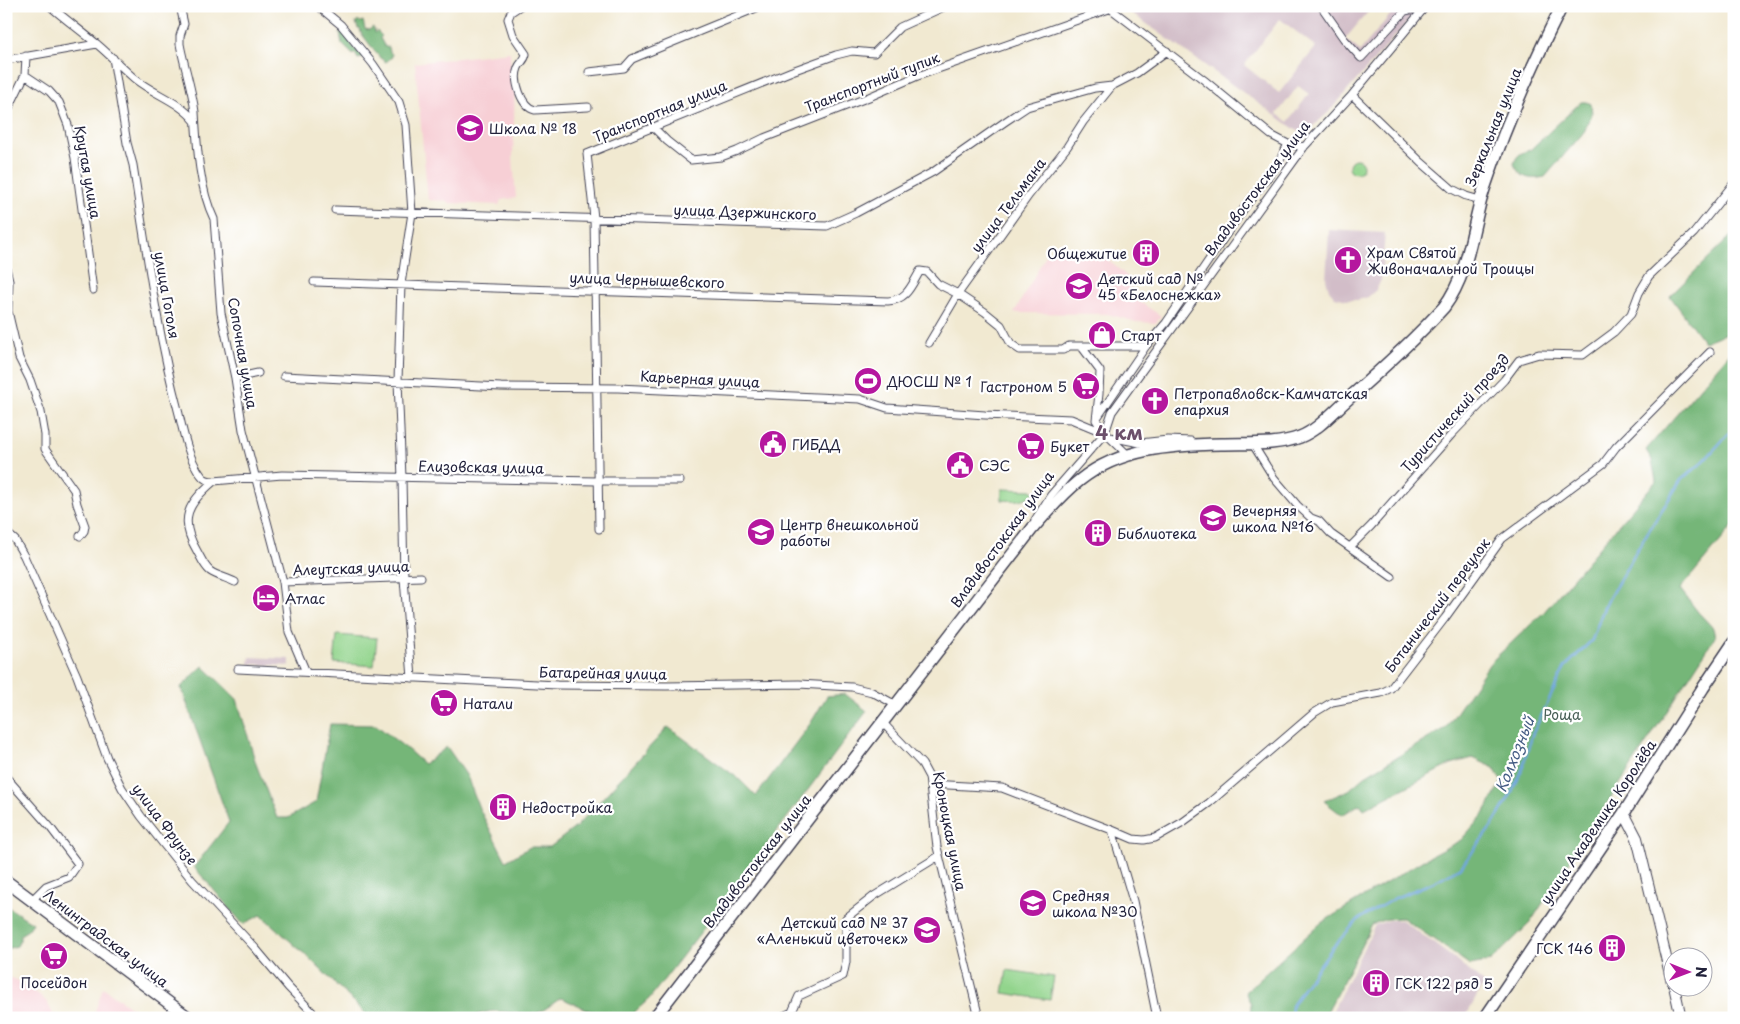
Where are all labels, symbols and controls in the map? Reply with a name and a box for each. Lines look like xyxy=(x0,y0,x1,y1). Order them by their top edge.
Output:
street label: Транспортный тупик xyxy=(801,46,943,117)
street label: Зеркальная улица xyxy=(1460,64,1526,189)
street label: Транспортная улица xyxy=(590,75,730,147)
school or university icon: Школа № 18 xyxy=(455,113,485,143)
street label: Владивостокская улица xyxy=(1199,116,1315,260)
place label: Школа № 18 xyxy=(489,118,577,139)
street label: Крутая улица xyxy=(69,124,107,221)
street label: улица Тельмана xyxy=(965,153,1051,257)
street label: улица Дзержинского xyxy=(673,199,817,225)
building icon: Общежитие xyxy=(1131,238,1161,268)
place label: Храм Святой Живоначальной Троицы xyxy=(1367,242,1534,279)
place label: Общежитие xyxy=(1047,243,1127,264)
church icon: Храм Святой Живоначальной Троицы xyxy=(1333,245,1363,275)
street label: улица Гоголя xyxy=(149,250,185,340)
street label: улица Чернышевского xyxy=(569,267,725,293)
place label: Детский сад № 45 «Белоснежка» xyxy=(1097,268,1221,305)
school or university icon: Детский сад № 45 «Белоснежка» xyxy=(1064,271,1094,301)
street label: Сопочная улица xyxy=(223,296,263,411)
shop icon: Старт xyxy=(1087,320,1117,350)
place label: Старт xyxy=(1121,325,1162,346)
street label: Туристический проезд xyxy=(1396,349,1514,477)
street label: Карьерная улица xyxy=(640,365,761,393)
sports icon: ДЮСШ № 1 xyxy=(853,366,883,396)
place label: ДЮСШ № 1 xyxy=(886,371,972,392)
supermarket icon: Гастроном 5 xyxy=(1071,371,1101,401)
place label: Гастроном 5 xyxy=(980,376,1067,397)
place label: Петропавловск-Камчатская епархия xyxy=(1174,383,1368,420)
church icon: Петропавловск-Камчатская епархия xyxy=(1140,386,1170,416)
district label: 4 км xyxy=(1095,418,1143,446)
public building icon: ГИБДД xyxy=(758,429,788,459)
supermarket icon: Букет xyxy=(1016,431,1046,461)
place label: ГИБДД xyxy=(792,434,841,455)
place label: Букет xyxy=(1050,436,1090,457)
public building icon: СЭС xyxy=(945,450,975,480)
street label: Елизовская улица xyxy=(418,455,544,479)
place label: СЭС xyxy=(979,455,1010,476)
street label: Владивостокская улица xyxy=(945,466,1059,612)
place label: Вечерняя школа №16 xyxy=(1232,500,1314,537)
school or university icon: Вечерняя школа №16 xyxy=(1198,503,1228,533)
place label: Центр внешкольной работы xyxy=(780,514,919,551)
school or university icon: Центр внешкольной работы xyxy=(746,517,776,547)
building icon: Библиотека xyxy=(1083,518,1113,548)
place label: Библиотека xyxy=(1117,523,1197,544)
street label: Ботанический переулок xyxy=(1379,533,1495,677)
street label: Алеутская улица xyxy=(292,555,410,581)
hotel icon: Атлас xyxy=(251,583,281,613)
place label: Атлас xyxy=(285,588,325,609)
street label: Батарейная улица xyxy=(539,661,667,685)
supermarket icon: Натали xyxy=(429,688,459,718)
place label: Натали xyxy=(463,693,513,714)
park label: Роща xyxy=(1543,704,1581,725)
water label: Колхозный xyxy=(1488,711,1540,795)
street label: улица Академика Королёва xyxy=(1535,735,1661,909)
street label: Кроноцкая улица xyxy=(928,770,972,893)
street label: улица Фрунзе xyxy=(127,779,203,869)
street label: Владивостокская улица xyxy=(698,790,816,932)
building icon: Недостройка xyxy=(488,792,518,822)
place label: Недостройка xyxy=(522,797,613,818)
street label: Ленинградская улица xyxy=(39,884,173,992)
place label: Средняя школа №30 xyxy=(1052,885,1138,922)
school or university icon: Средняя школа №30 xyxy=(1018,888,1048,918)
place label: Детский сад № 37 «Аленький цветочек» xyxy=(757,912,909,949)
school or university icon: Детский сад № 37 «Аленький цветочек» xyxy=(912,915,942,945)
building icon: ГСК 146 xyxy=(1597,933,1627,963)
place label: ГСК 146 xyxy=(1536,938,1593,959)
supermarket icon: Посейдон xyxy=(39,941,69,971)
north arrow xyxy=(1662,946,1712,996)
text: N xyxy=(1691,967,1712,978)
building icon: ГСК 122 ряд 5 xyxy=(1361,968,1391,998)
place label: Посейдон xyxy=(21,972,87,993)
place label: ГСК 122 ряд 5 xyxy=(1395,973,1493,994)

